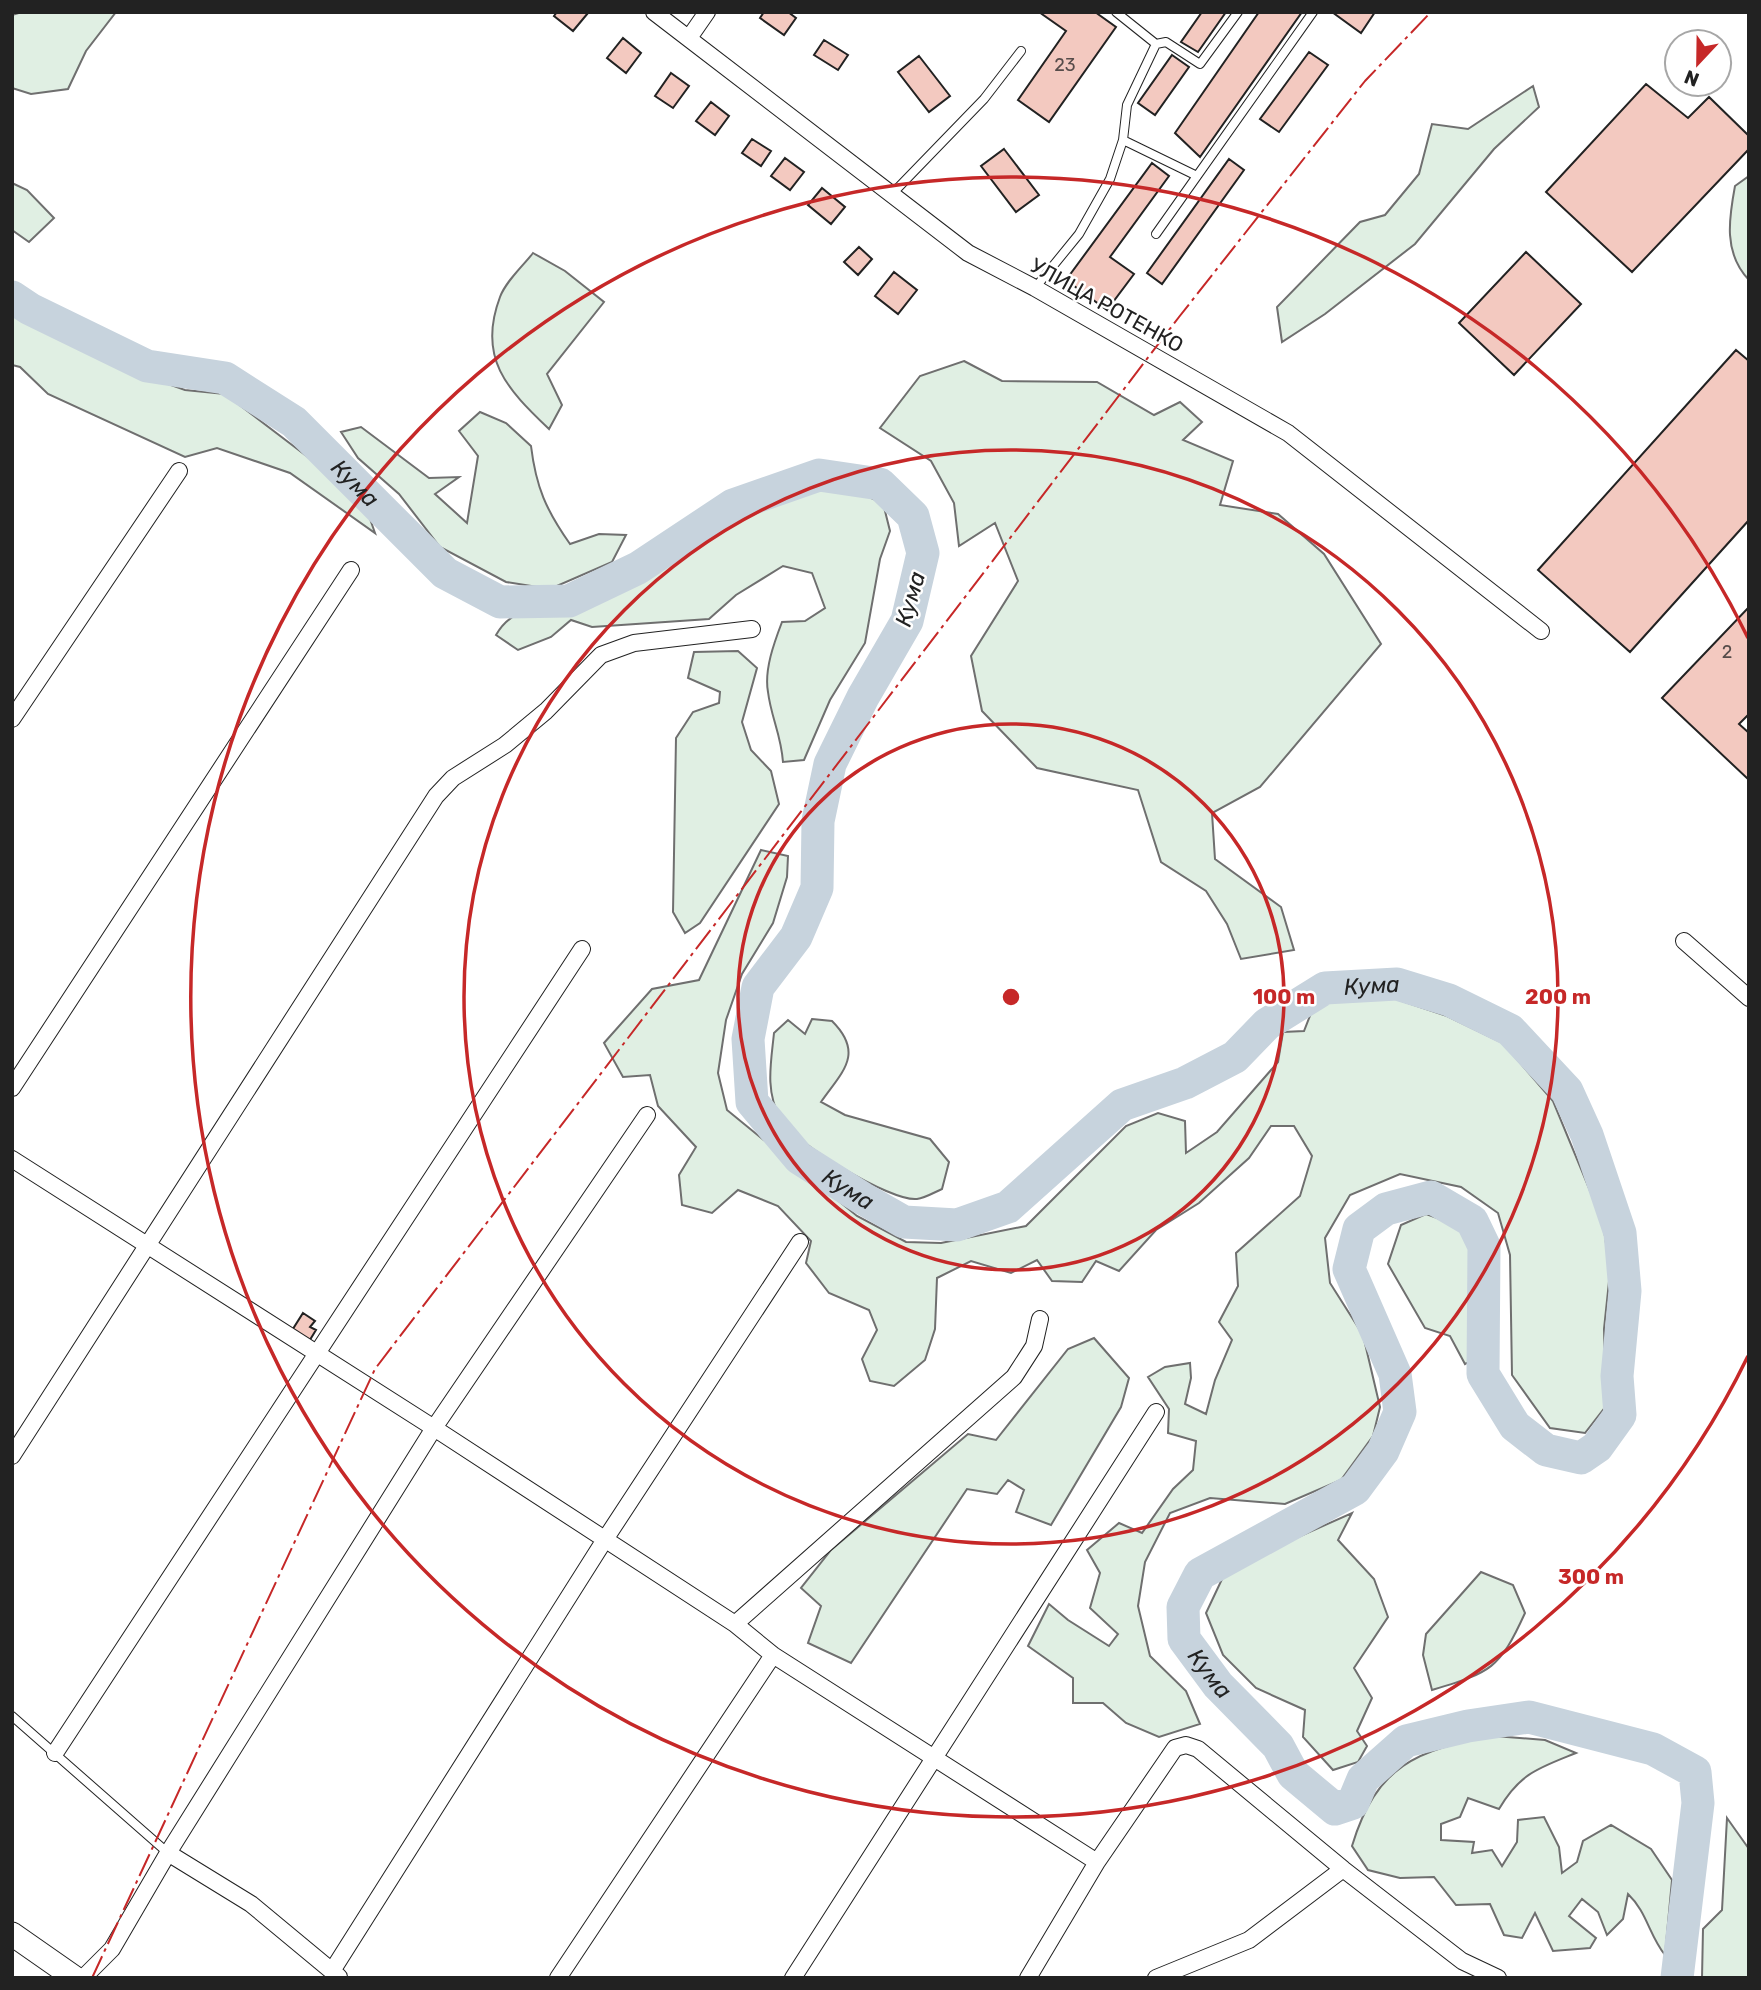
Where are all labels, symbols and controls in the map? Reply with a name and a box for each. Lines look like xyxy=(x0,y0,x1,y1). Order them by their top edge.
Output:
north arrow xyxy=(1663,28,1733,98)
house number: 23 xyxy=(1054,54,1076,76)
text: N xyxy=(1681,65,1702,92)
street label: УЛИЦА РОТЕНКО xyxy=(1026,253,1188,357)
water label: Кума xyxy=(326,454,385,513)
water label: Кума xyxy=(889,568,931,630)
house number: 2 xyxy=(1722,641,1732,663)
water label: Кума xyxy=(1343,970,1400,1001)
text: 100 m xyxy=(1253,984,1315,1009)
text: 200 m xyxy=(1525,984,1591,1009)
centre of rings xyxy=(999,985,1023,1009)
water label: Кума xyxy=(817,1162,879,1216)
text: 300 m xyxy=(1558,1564,1624,1589)
water label: Кума xyxy=(1182,1643,1238,1705)

